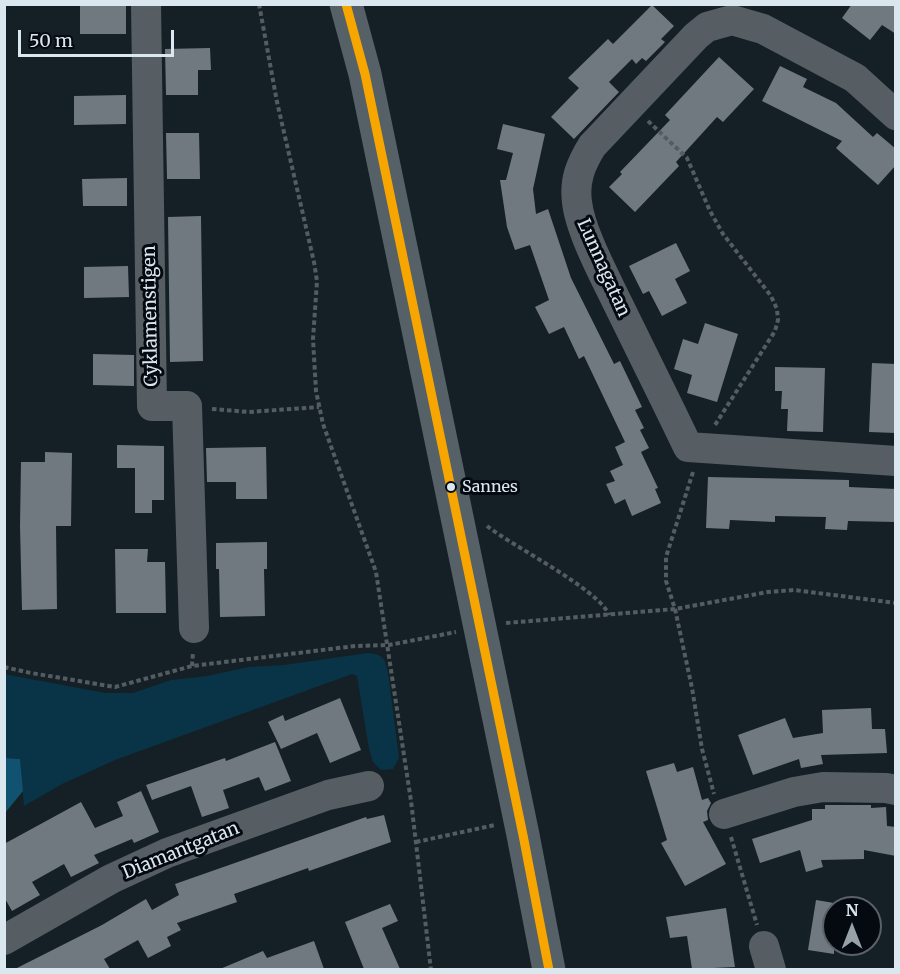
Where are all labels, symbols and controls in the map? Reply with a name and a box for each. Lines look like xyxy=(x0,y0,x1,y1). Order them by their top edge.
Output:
scale bar xyxy=(21,18,177,56)
text: 50 m xyxy=(29,29,73,52)
street label: Lunnagatan xyxy=(572,216,634,320)
street label: Cyklamenstigen xyxy=(139,245,163,387)
place label: Sannes xyxy=(462,477,518,497)
marker: Sannes xyxy=(445,481,457,493)
street label: Diamantgatan xyxy=(120,818,242,884)
north arrow xyxy=(822,896,882,956)
text: N xyxy=(846,900,858,920)

